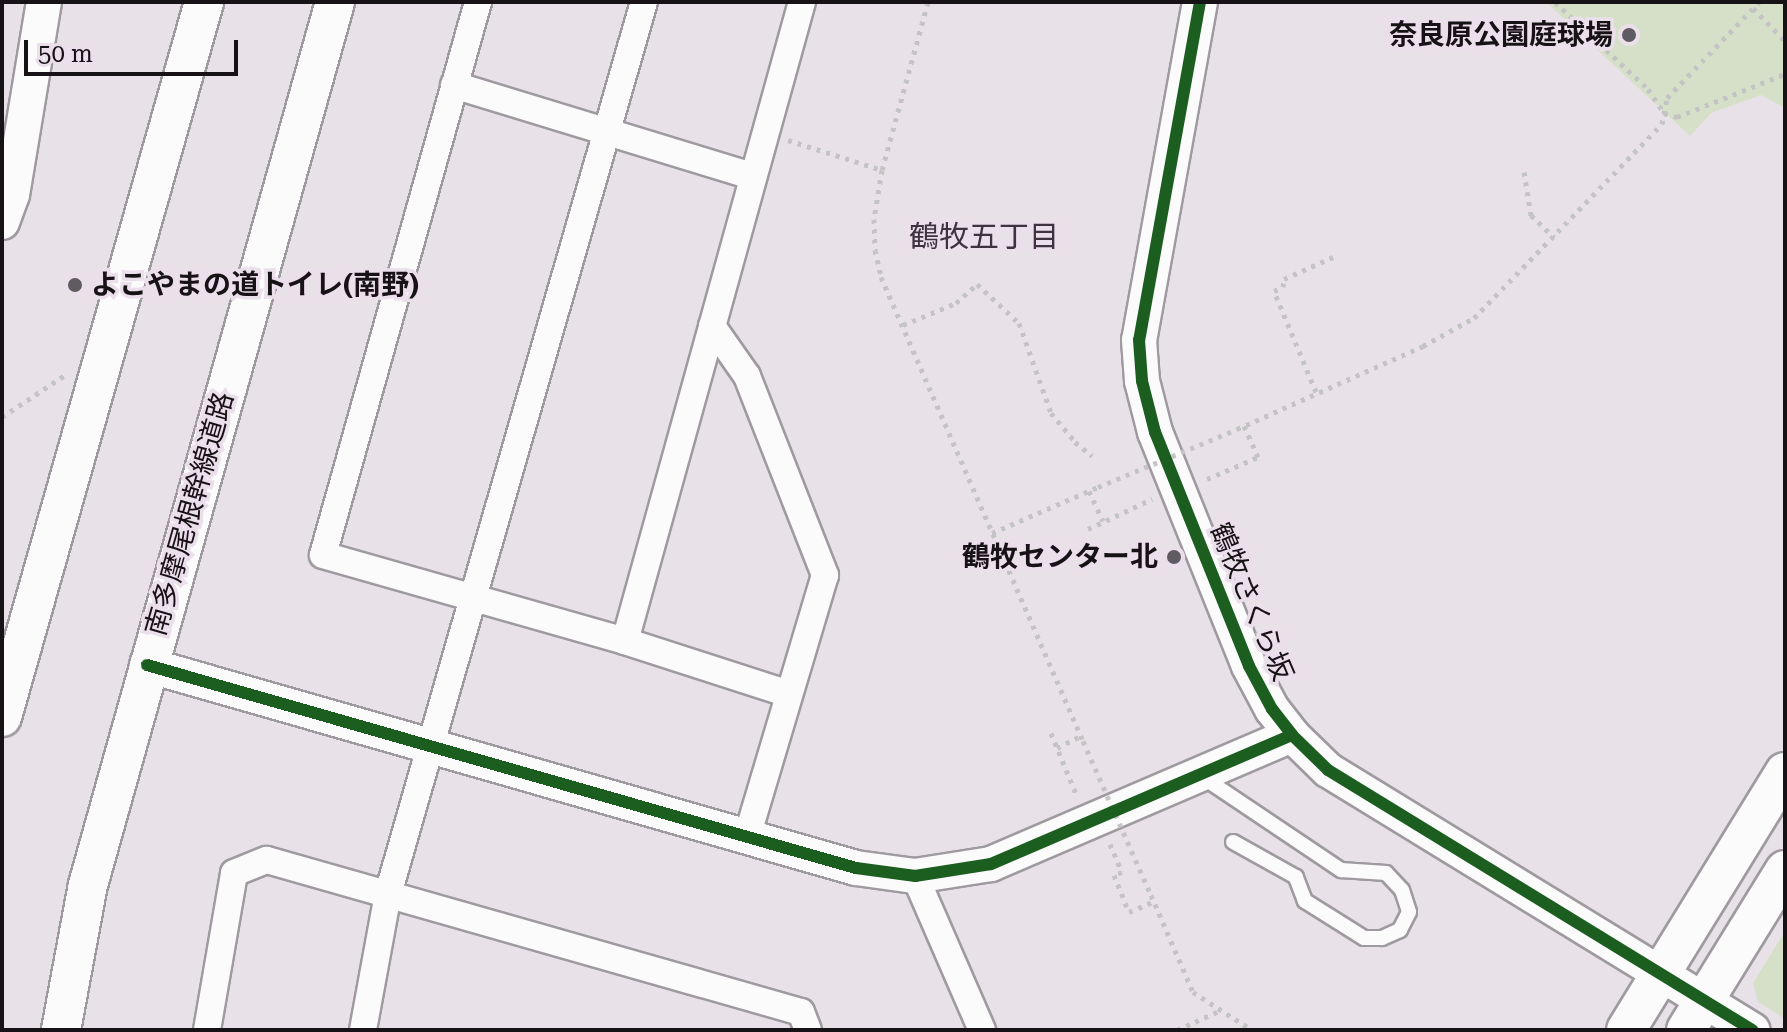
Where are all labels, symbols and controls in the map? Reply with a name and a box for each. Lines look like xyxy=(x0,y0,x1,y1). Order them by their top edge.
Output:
place label: 奈良原公園庭球場 xyxy=(1389,18,1613,52)
scale bar xyxy=(28,24,242,74)
marker: 奈良原公園庭球場 xyxy=(1620,26,1638,44)
text: 50 m xyxy=(38,40,93,68)
district label: 鶴牧五丁目 xyxy=(909,219,1059,255)
place label: よこやまの道トイレ(南野) xyxy=(91,268,419,302)
marker: よこやまの道トイレ(南野) xyxy=(66,276,84,294)
street label: 南多摩尾根幹線道路 xyxy=(139,388,241,640)
street label: 鶴牧さくら坂 xyxy=(1203,518,1299,686)
place label: 鶴牧センター北 xyxy=(962,540,1158,574)
marker: 鶴牧センター北 xyxy=(1165,548,1183,566)

